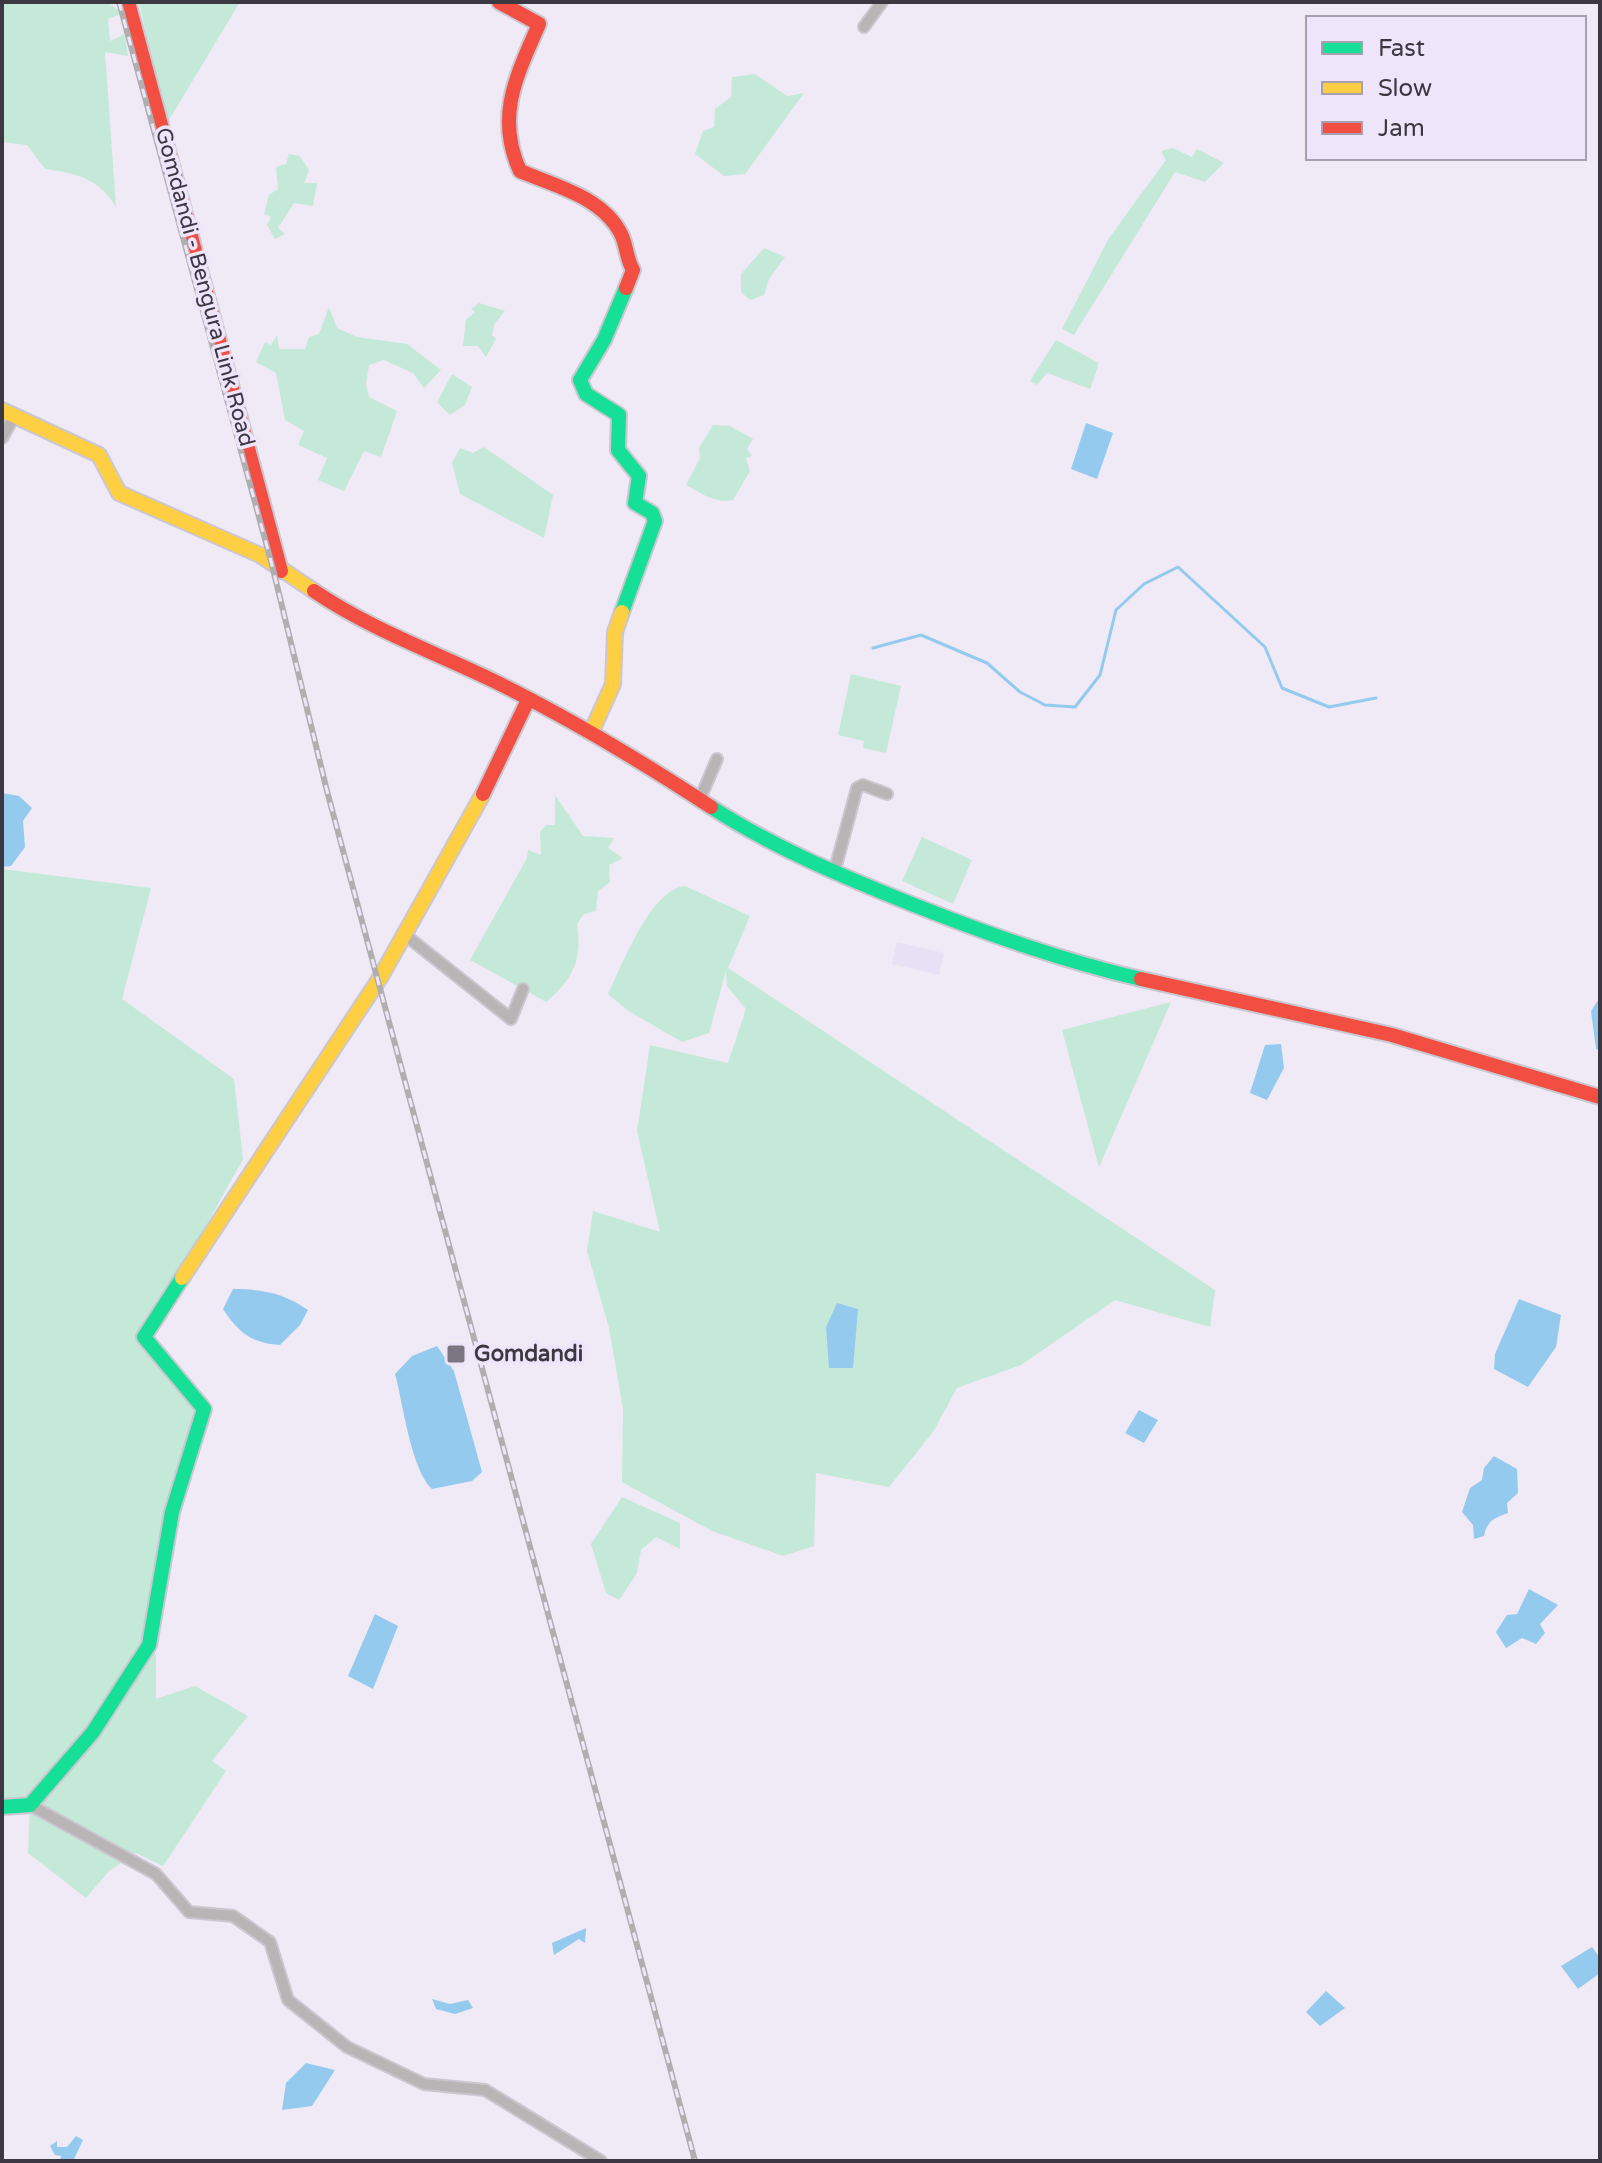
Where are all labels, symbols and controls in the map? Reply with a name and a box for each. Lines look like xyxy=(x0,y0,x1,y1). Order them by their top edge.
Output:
legend xyxy=(1306,16,1586,160)
text: Fast xyxy=(1378,34,1425,63)
text: Slow xyxy=(1378,74,1432,103)
text: Jam xyxy=(1378,114,1425,143)
street label: Gomdandi - Bengura Link Road xyxy=(150,125,260,449)
place label: Gomdandi xyxy=(474,1341,583,1367)
marker: Gomdandi xyxy=(445,1343,467,1365)

